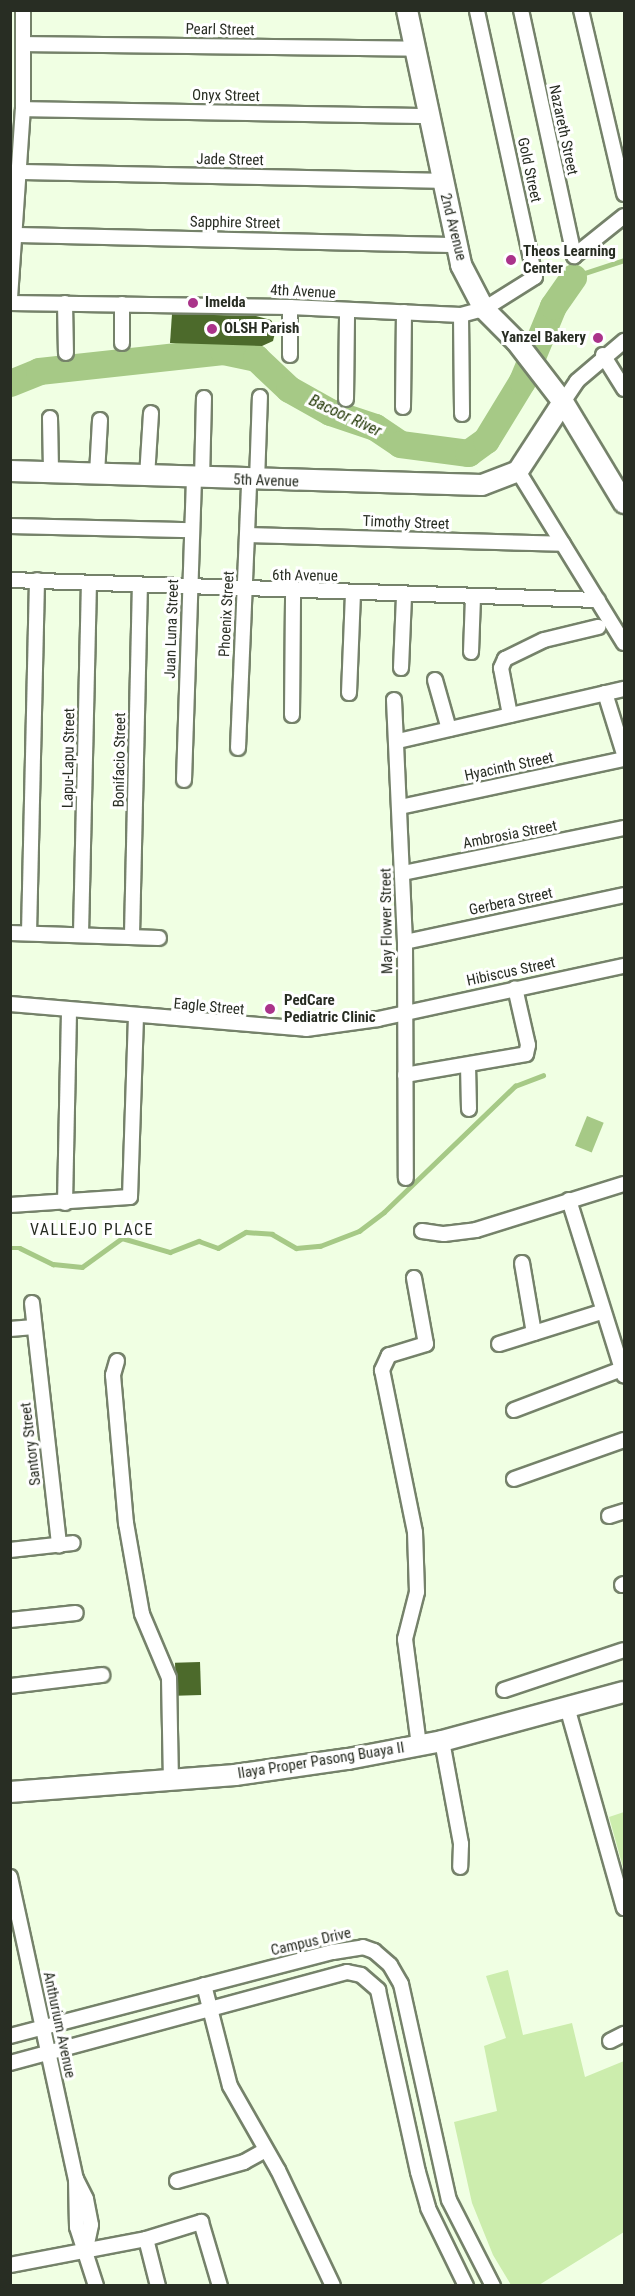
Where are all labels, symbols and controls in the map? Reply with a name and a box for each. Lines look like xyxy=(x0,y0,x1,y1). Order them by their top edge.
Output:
street label: Pearl Street xyxy=(185,20,255,40)
street label: Nazareth Street xyxy=(545,83,581,177)
street label: Onyx Street xyxy=(192,86,260,106)
street label: Gold Street xyxy=(513,136,545,204)
street label: Jade Street xyxy=(196,150,264,170)
street label: 2nd Avenue xyxy=(436,191,470,263)
street label: Sapphire Street xyxy=(190,213,280,233)
place label: Theos Learning Center xyxy=(523,242,616,277)
marker: Theos Learning Center xyxy=(504,253,518,267)
street label: 4th Avenue xyxy=(270,281,336,303)
place label: Imelda xyxy=(205,294,246,312)
marker: Imelda xyxy=(186,296,200,310)
place label: OLSH Parish xyxy=(224,320,299,338)
marker: OLSH Parish xyxy=(205,322,219,336)
place label: Yanzel Bakery xyxy=(501,329,586,347)
marker: Yanzel Bakery xyxy=(591,331,605,345)
water label: Bacoor River xyxy=(306,391,384,441)
street label: 5th Avenue xyxy=(233,471,299,491)
street label: Timothy Street xyxy=(362,512,450,534)
street label: 6th Avenue xyxy=(272,566,338,586)
street label: Phoenix Street xyxy=(216,571,238,657)
street label: Juan Luna Street xyxy=(161,579,183,679)
street label: Lapu-Lapu Street xyxy=(59,708,79,808)
street label: Bonifacio Street xyxy=(110,712,130,808)
street label: Hyacinth Street xyxy=(463,749,555,785)
street label: Ambrosia Street xyxy=(461,817,559,853)
street label: May Flower Street xyxy=(377,868,397,974)
street label: Gerbera Street xyxy=(468,884,554,920)
street label: Hibiscus Street xyxy=(465,954,557,990)
place label: PedCare Pediatric Clinic xyxy=(284,991,376,1026)
street label: Eagle Street xyxy=(173,995,245,1019)
marker: PedCare Pediatric Clinic xyxy=(261,1000,279,1018)
district label: VALLEJO PLACE xyxy=(30,1220,154,1240)
street label: Santory Street xyxy=(17,1401,45,1487)
street label: Ilaya Proper Pasong Buaya II xyxy=(236,1739,406,1783)
street label: Campus Drive xyxy=(269,1924,353,1960)
street label: Anthurium Avenue xyxy=(39,1970,79,2080)

